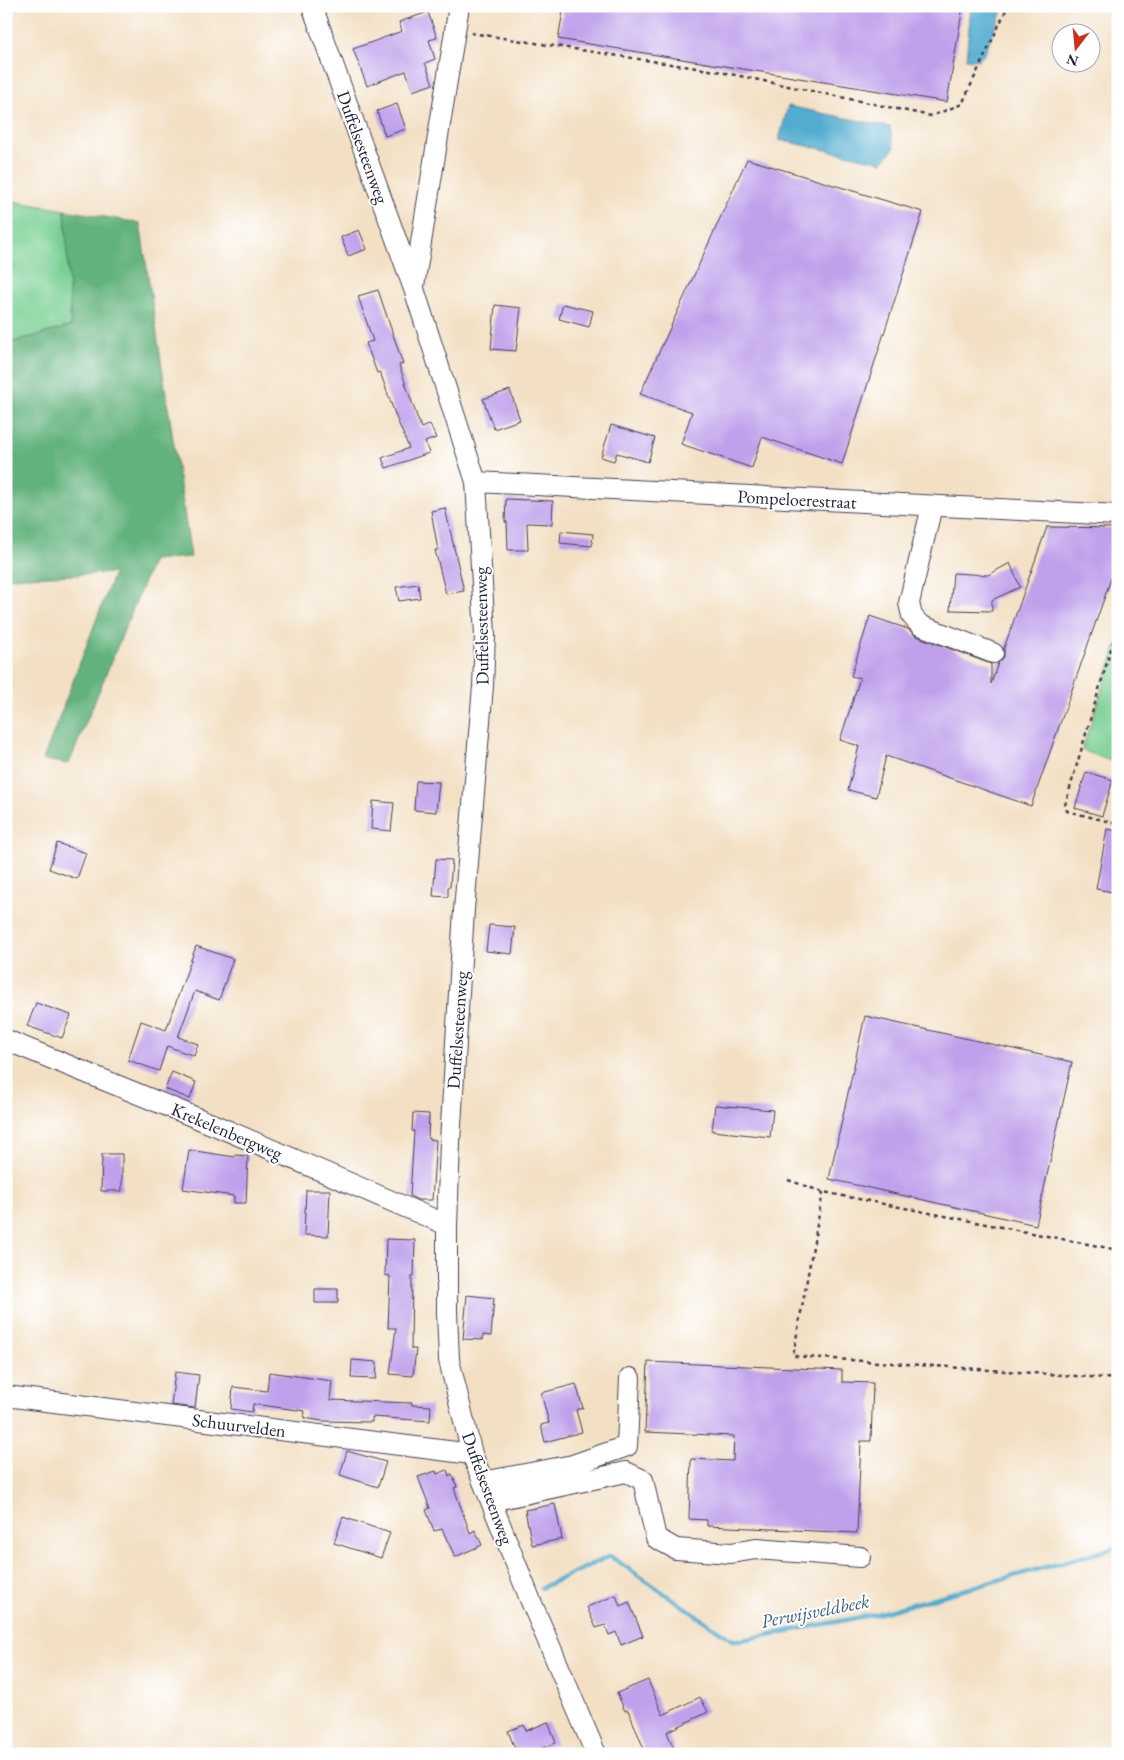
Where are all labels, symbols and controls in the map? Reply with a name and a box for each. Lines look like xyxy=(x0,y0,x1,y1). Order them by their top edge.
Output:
north arrow xyxy=(1052,22,1102,72)
text: N xyxy=(1064,50,1080,71)
street label: Duffelsesteenweg xyxy=(332,88,394,207)
street label: Pompeloerestraat xyxy=(737,484,857,514)
street label: Duffelsesteenweg xyxy=(468,567,494,685)
street label: Duffelsesteenweg xyxy=(441,970,473,1090)
street label: Krekelenbergweg xyxy=(168,1097,286,1165)
street label: Schuurvelden xyxy=(191,1408,288,1442)
street label: Duffelsesteenweg xyxy=(457,1429,519,1548)
water label: Perwijsveldbeek xyxy=(759,1588,872,1634)

